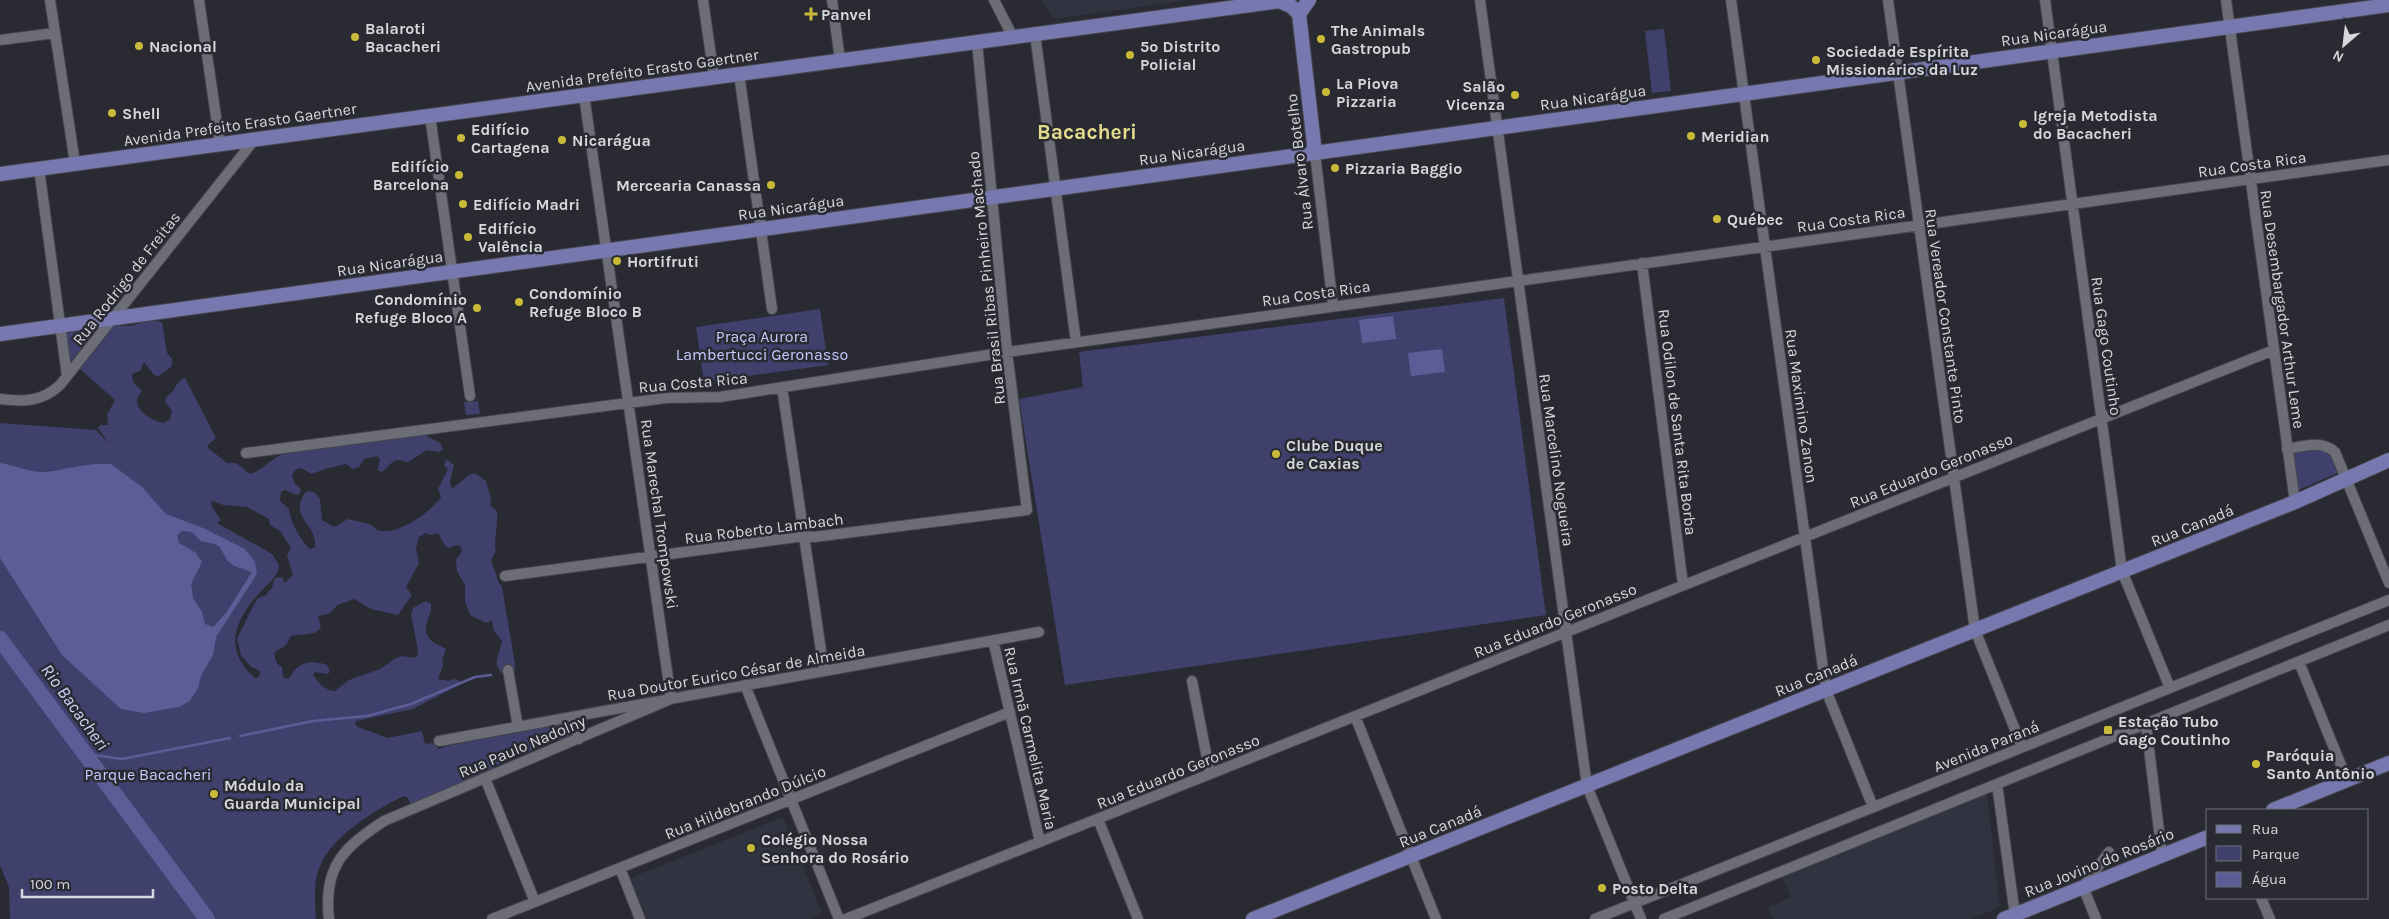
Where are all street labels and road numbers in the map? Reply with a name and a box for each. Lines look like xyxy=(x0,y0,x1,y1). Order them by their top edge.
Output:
street label: Rua Nicarágua xyxy=(2000,17,2108,50)
street label: Avenida Prefeito Erasto Gaertner xyxy=(524,45,760,96)
street label: Rua Nicarágua xyxy=(1539,81,1647,114)
street label: Rua Álvaro Botelho xyxy=(1282,93,1317,231)
street label: Avenida Prefeito Erasto Gaertner xyxy=(122,99,358,150)
street label: Rua Nicarágua xyxy=(1138,136,1246,169)
street label: Rua Costa Rica xyxy=(2197,147,2308,182)
street label: Rua Brasil Ribas Pinheiro Machado xyxy=(964,150,1009,406)
street label: Rua Desembargador Arthur Leme xyxy=(2256,189,2309,430)
street label: Rua Nicarágua xyxy=(737,191,845,224)
street label: Rua Costa Rica xyxy=(1796,202,1907,237)
street label: Rua Rodrigo de Freitas xyxy=(68,208,184,349)
street label: Rua Vereador Constante Pinto xyxy=(1921,208,1970,425)
street label: Rua Nicarágua xyxy=(336,247,444,280)
street label: Rua Gago Coutinho xyxy=(2087,275,2126,417)
street label: Rua Costa Rica xyxy=(1261,276,1372,311)
street label: Rua Odilon de Santa Rita Borba xyxy=(1654,308,1701,536)
street label: Rua Maximino Zanon xyxy=(1781,328,1822,484)
street label: Rua Costa Rica xyxy=(638,368,748,397)
street label: Rua Marcelino Nogueira xyxy=(1535,373,1578,548)
street label: Rua Marechal Trompowski xyxy=(637,418,682,610)
street label: Rua Eduardo Geronasso xyxy=(1847,429,2015,512)
street label: Rua Canadá xyxy=(2148,500,2236,551)
street label: Rua Roberto Lambach xyxy=(683,509,845,548)
street label: Rua Eduardo Geronasso xyxy=(1471,579,1639,662)
street label: Rua Doutor Eurico César de Almeida xyxy=(606,640,867,705)
street label: Rua Irmã Carmelita Maria xyxy=(1000,645,1061,831)
street label: Rua Canadá xyxy=(1772,650,1860,701)
street label: Rua Paulo Nadolny xyxy=(456,711,589,782)
street label: Avenida Paraná xyxy=(1931,717,2042,776)
street label: Rua Eduardo Geronasso xyxy=(1094,730,1262,813)
street label: Rua Hildebrando Dúlcio xyxy=(662,761,828,843)
street label: Rua Canadá xyxy=(1396,801,1484,852)
street label: Rua Jovino do Rosário xyxy=(2022,824,2177,901)

